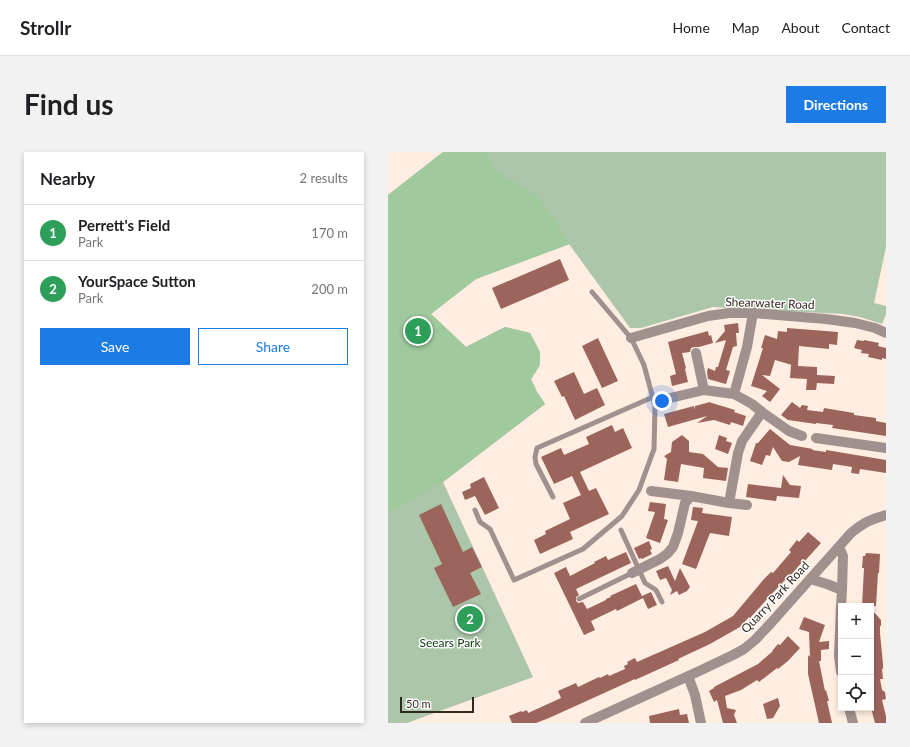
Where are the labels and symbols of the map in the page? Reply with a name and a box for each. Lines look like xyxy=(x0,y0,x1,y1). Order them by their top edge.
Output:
street label: Shearwater Road xyxy=(725,294,815,312)
pin: 1 xyxy=(405,316,431,346)
your location xyxy=(652,391,672,411)
street label: Quarry Park Road xyxy=(738,558,812,636)
pin: 2 xyxy=(457,604,483,634)
park label: Seears Park xyxy=(419,635,481,650)
scale bar xyxy=(400,695,474,714)

